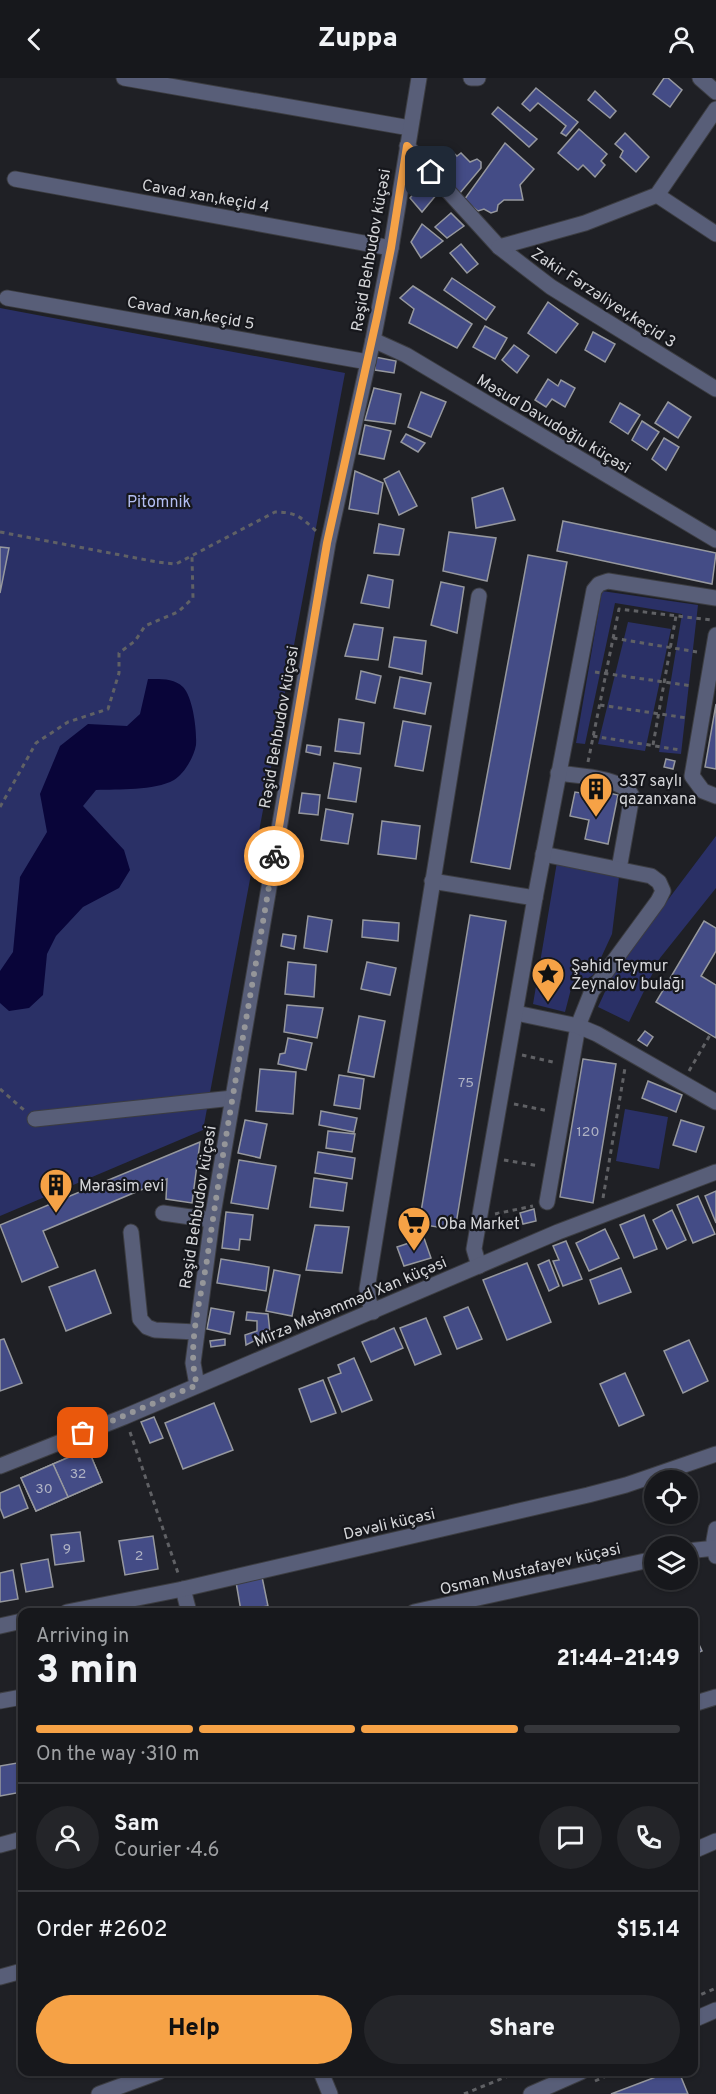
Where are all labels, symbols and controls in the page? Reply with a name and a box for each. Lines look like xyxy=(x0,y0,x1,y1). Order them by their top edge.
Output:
text: Zuppa xyxy=(318,22,398,56)
icon: back xyxy=(18,23,51,56)
icon: person xyxy=(665,23,698,56)
pin xyxy=(405,146,456,197)
icon: home xyxy=(414,155,447,188)
street label: Rəşid Behbudov küçəsi xyxy=(348,167,396,333)
street label: Cavad xan,keçid 4 xyxy=(140,176,271,218)
street label: Zakir Fərzəliyev,keçid 3 xyxy=(527,244,679,353)
street label: Cavad xan,keçid 5 xyxy=(125,293,256,335)
street label: Məsud Davudoğlu küçəsi xyxy=(472,371,634,479)
park label: Pitomnik xyxy=(127,493,191,513)
street label: Rəşid Behbudov küçəsi xyxy=(256,644,304,810)
building icon: 337 saylı qazanxana xyxy=(578,771,614,818)
place label: 337 saylı qazanxana xyxy=(619,772,697,810)
courier xyxy=(244,826,304,886)
icon: bike xyxy=(258,840,291,873)
place icon: Şəhid Teymur Zeynalov bulağı xyxy=(530,956,566,1003)
place label: Şəhid Teymur Zeynalov bulağı xyxy=(571,957,685,995)
house number: 75 xyxy=(458,1075,474,1092)
street label: Rəşid Behbudov küçəsi xyxy=(176,1124,222,1290)
house number: 120 xyxy=(577,1124,599,1141)
building icon: Mərasim evi xyxy=(38,1167,74,1214)
place label: Mərasim evi xyxy=(79,1177,164,1197)
supermarket icon: Oba Market xyxy=(396,1205,432,1252)
place label: Oba Market xyxy=(437,1215,520,1235)
street label: Mirzə Məhəmməd Xan küçəsi xyxy=(251,1253,450,1353)
pin xyxy=(57,1407,108,1458)
icon: bag xyxy=(66,1416,99,1449)
house number: 32 xyxy=(70,1466,86,1483)
map controls xyxy=(644,1470,698,1590)
button: locate xyxy=(644,1470,698,1524)
house number: 30 xyxy=(35,1481,53,1498)
street label: Dəvəli küçəsi xyxy=(342,1505,437,1545)
button: layers xyxy=(644,1536,698,1590)
street label: Osman Mustafayev küçəsi xyxy=(438,1539,623,1601)
house number: 9 xyxy=(63,1541,71,1558)
house number: 2 xyxy=(135,1548,143,1565)
text: Arriving in xyxy=(36,1624,129,1650)
text: 21:44–21:49 xyxy=(557,1646,680,1673)
text: 3 min xyxy=(36,1648,139,1697)
text: On the way · 310 m xyxy=(36,1742,199,1768)
button: person xyxy=(36,1806,99,1869)
button: chat xyxy=(539,1806,602,1869)
button: phone xyxy=(617,1806,680,1869)
text: Sam xyxy=(114,1811,159,1838)
text: Courier · 4.6 xyxy=(114,1838,219,1864)
text: Order #2602 xyxy=(36,1917,168,1944)
text: $15.14 xyxy=(616,1917,680,1944)
button: Help xyxy=(36,1995,352,2064)
button: Share xyxy=(364,1995,680,2064)

